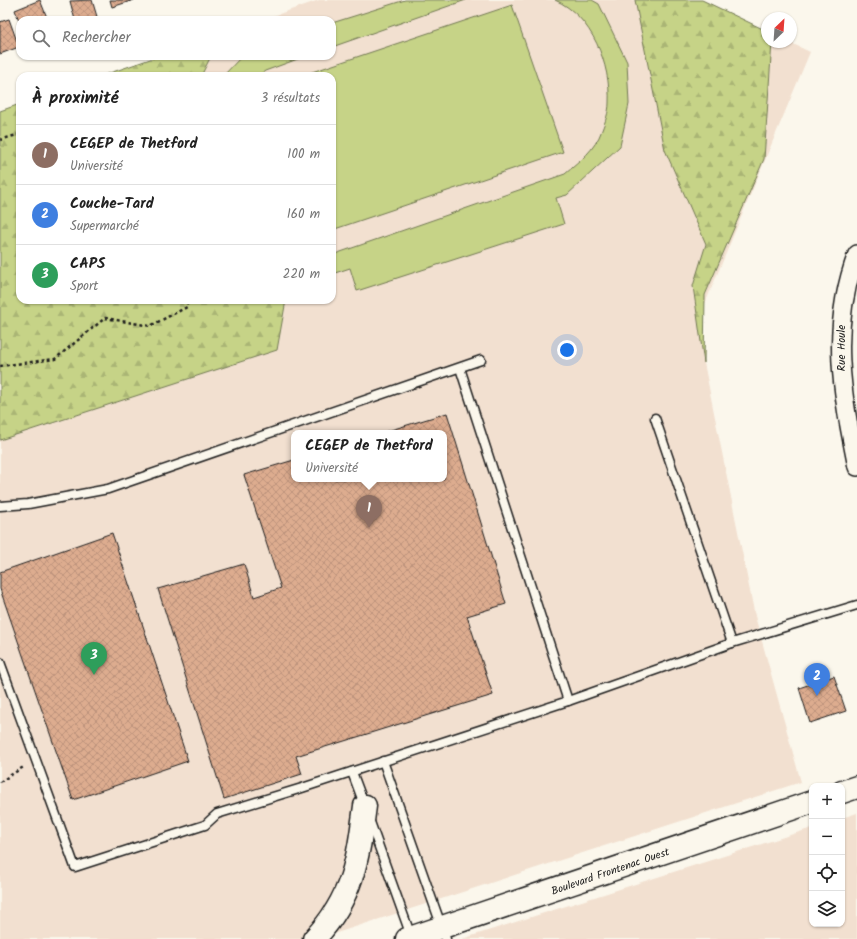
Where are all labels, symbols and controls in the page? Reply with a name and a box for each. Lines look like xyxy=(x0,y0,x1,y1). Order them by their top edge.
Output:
north arrow xyxy=(761,12,797,48)
search box xyxy=(16,16,336,60)
text: Rechercher xyxy=(62,26,130,50)
icon: search xyxy=(30,27,52,49)
text: À proximité xyxy=(32,85,119,112)
text: 3 résultats xyxy=(261,88,320,109)
text: CEGEP de Thetford xyxy=(70,132,198,156)
text: 1 xyxy=(43,144,47,165)
text: 100 m xyxy=(287,144,320,165)
text: Université xyxy=(70,156,123,177)
text: Couche-Tard xyxy=(70,192,154,216)
text: 2 xyxy=(41,204,49,225)
text: 160 m xyxy=(287,204,320,225)
text: Supermarché xyxy=(70,216,139,237)
text: CAPS xyxy=(70,252,105,276)
text: 3 xyxy=(41,264,49,285)
text: 220 m xyxy=(283,264,320,285)
text: Sport xyxy=(70,276,98,297)
street label: Rue Houle xyxy=(833,325,851,371)
your location xyxy=(557,340,577,360)
popup xyxy=(291,430,447,482)
text: CEGEP de Thetford xyxy=(305,434,433,458)
text: Université xyxy=(305,458,358,479)
pin: 1 xyxy=(356,495,382,528)
pin: 3 xyxy=(81,642,107,675)
pin: 2 xyxy=(804,663,830,696)
map controls xyxy=(809,783,845,927)
button: + xyxy=(809,783,845,819)
button: − xyxy=(809,819,845,855)
street label: Boulevard Frontenac Ouest xyxy=(549,843,673,901)
button: locate xyxy=(809,855,845,891)
button: layers xyxy=(809,891,845,927)

